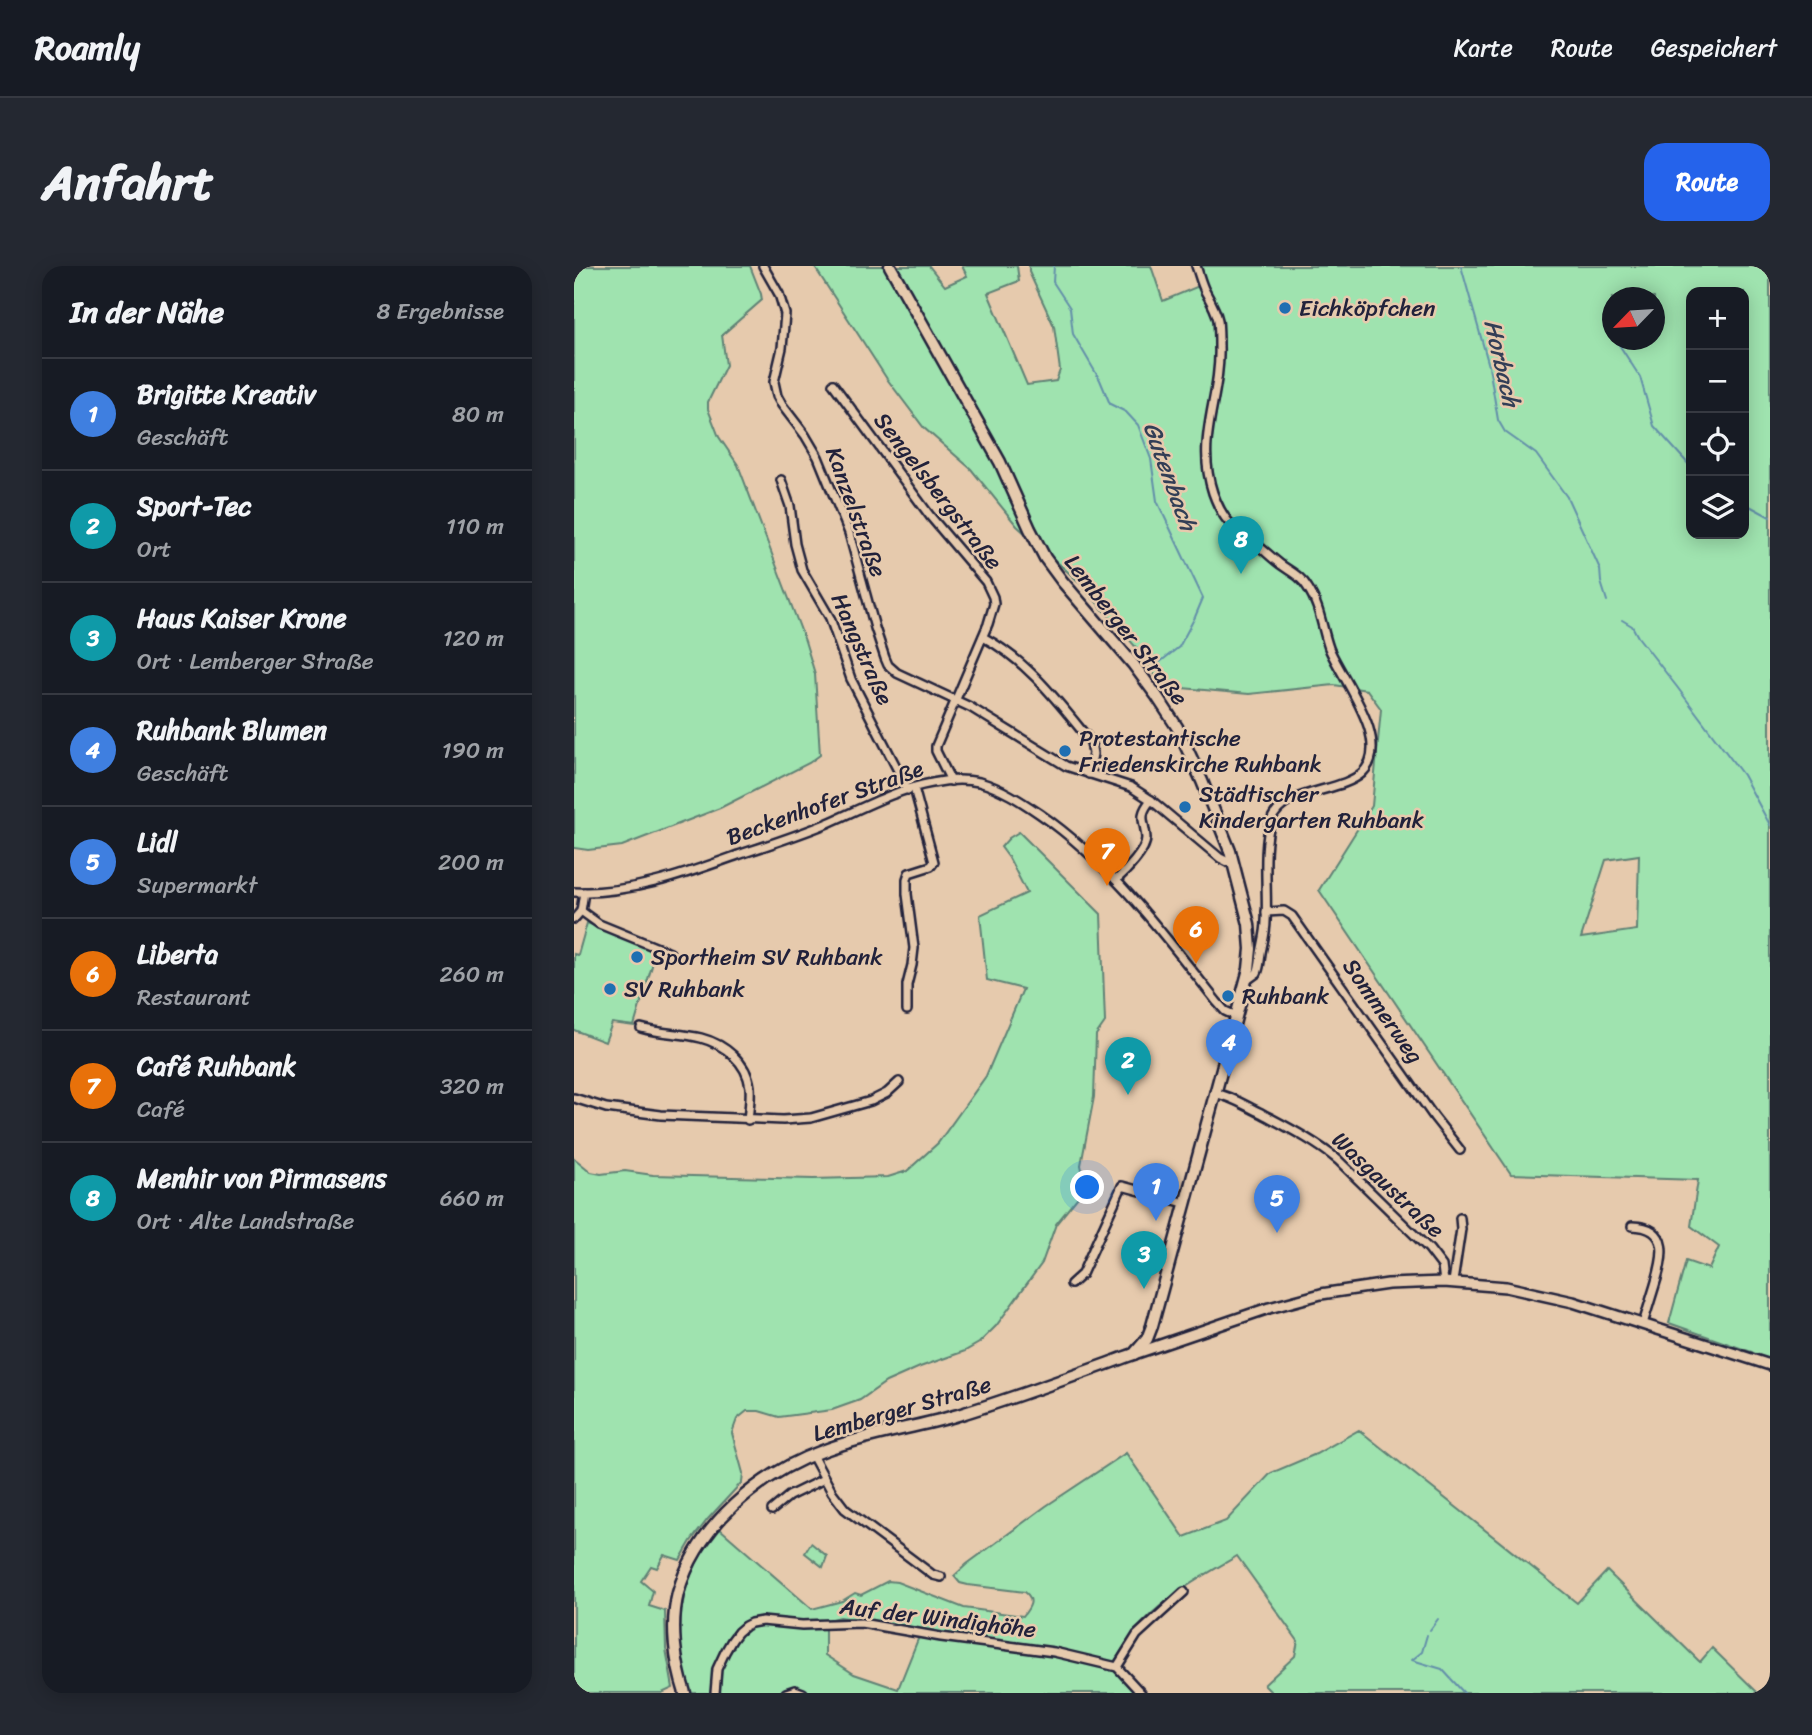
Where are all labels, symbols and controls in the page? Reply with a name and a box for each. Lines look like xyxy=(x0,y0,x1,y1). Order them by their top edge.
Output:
text: Roamly xyxy=(35,19,140,77)
text: Karte xyxy=(1454,27,1513,69)
text: Route xyxy=(1551,27,1613,69)
text: Gespeichert xyxy=(1651,27,1777,69)
text: Anfahrt xyxy=(42,139,214,226)
button: Route xyxy=(1644,143,1770,221)
text: In der Nähe xyxy=(70,285,224,339)
north arrow xyxy=(1602,287,1665,350)
map controls xyxy=(1686,287,1749,539)
button: + xyxy=(1686,287,1749,350)
place label: Eichköpfchen xyxy=(1299,288,1435,329)
text: 8 Ergebnisse xyxy=(376,291,504,332)
marker: Eichköpfchen xyxy=(1277,300,1293,316)
water label: Horbach xyxy=(1472,315,1533,413)
button: − xyxy=(1686,350,1749,413)
text: Brigitte Kreativ xyxy=(137,371,316,417)
text: 1 xyxy=(88,394,98,435)
text: 80 m xyxy=(452,394,504,435)
street label: Sengelsbergstraße xyxy=(863,403,1013,579)
button: locate xyxy=(1686,413,1749,476)
water label: Gutenbach xyxy=(1131,416,1210,539)
text: Geschäft xyxy=(137,417,228,458)
street label: Kanzelstraße xyxy=(813,441,899,583)
button: layers xyxy=(1686,476,1749,539)
text: Sport-Tec xyxy=(137,483,251,529)
text: 2 xyxy=(86,506,100,547)
text: 110 m xyxy=(446,506,504,547)
pin: 8 xyxy=(1218,516,1264,574)
text: Ort xyxy=(137,529,171,570)
street label: Lemberger Straße xyxy=(1053,545,1199,715)
street label: Hangstraße xyxy=(819,586,905,712)
text: Haus Kaiser Krone xyxy=(137,595,347,641)
text: 3 xyxy=(87,618,99,659)
text: 120 m xyxy=(443,618,504,659)
text: Ort · Lemberger Straße xyxy=(137,641,374,682)
text: Ruhbank Blumen xyxy=(137,707,327,753)
place label: Protestantische Friedenskirche Ruhbank xyxy=(1079,718,1322,785)
text: 4 xyxy=(86,730,100,771)
text: 190 m xyxy=(442,730,504,771)
marker: Protestantische Friedenskirche Ruhbank xyxy=(1057,743,1073,759)
street label: Beckenhofer Straße xyxy=(721,748,929,858)
text: Geschäft xyxy=(137,753,228,794)
place label: Städtischer Kindergarten Ruhbank xyxy=(1199,774,1424,841)
marker: Städtischer Kindergarten Ruhbank xyxy=(1177,799,1193,815)
text: Lidl xyxy=(137,819,177,865)
pin: 7 xyxy=(1084,828,1130,886)
text: 5 xyxy=(86,842,100,883)
text: 200 m xyxy=(438,842,504,883)
text: Supermarkt xyxy=(137,865,257,906)
pin: 6 xyxy=(1173,906,1219,964)
text: Liberta xyxy=(137,931,218,977)
place label: Sportheim SV Ruhbank xyxy=(651,937,883,978)
marker: Sportheim SV Ruhbank xyxy=(629,949,645,965)
street label: Sommerweg xyxy=(1331,950,1435,1073)
text: 6 xyxy=(86,954,100,995)
text: 260 m xyxy=(439,954,504,995)
place label: SV Ruhbank xyxy=(624,969,745,1010)
place label: Ruhbank xyxy=(1242,976,1330,1017)
text: Restaurant xyxy=(137,977,251,1018)
marker: SV Ruhbank xyxy=(602,981,618,997)
marker: Ruhbank xyxy=(1220,988,1236,1004)
pin: 4 xyxy=(1206,1019,1252,1077)
pin: 2 xyxy=(1105,1037,1151,1095)
text: Café Ruhbank xyxy=(137,1043,296,1089)
text: 7 xyxy=(86,1066,100,1107)
text: 320 m xyxy=(440,1066,504,1107)
text: Café xyxy=(137,1089,185,1130)
street label: Wasgaustraße xyxy=(1322,1121,1455,1249)
text: Menhir von Pirmasens xyxy=(137,1155,387,1201)
pin: 1 xyxy=(1133,1163,1179,1221)
your location xyxy=(1070,1170,1104,1204)
pin: 5 xyxy=(1254,1175,1300,1233)
text: 8 xyxy=(86,1178,100,1219)
text: 660 m xyxy=(440,1178,504,1219)
text: Ort · Alte Landstraße xyxy=(137,1201,354,1242)
pin: 3 xyxy=(1121,1231,1167,1289)
street label: Lemberger Straße xyxy=(808,1364,996,1454)
street label: Auf der Windighöhe xyxy=(837,1586,1038,1650)

